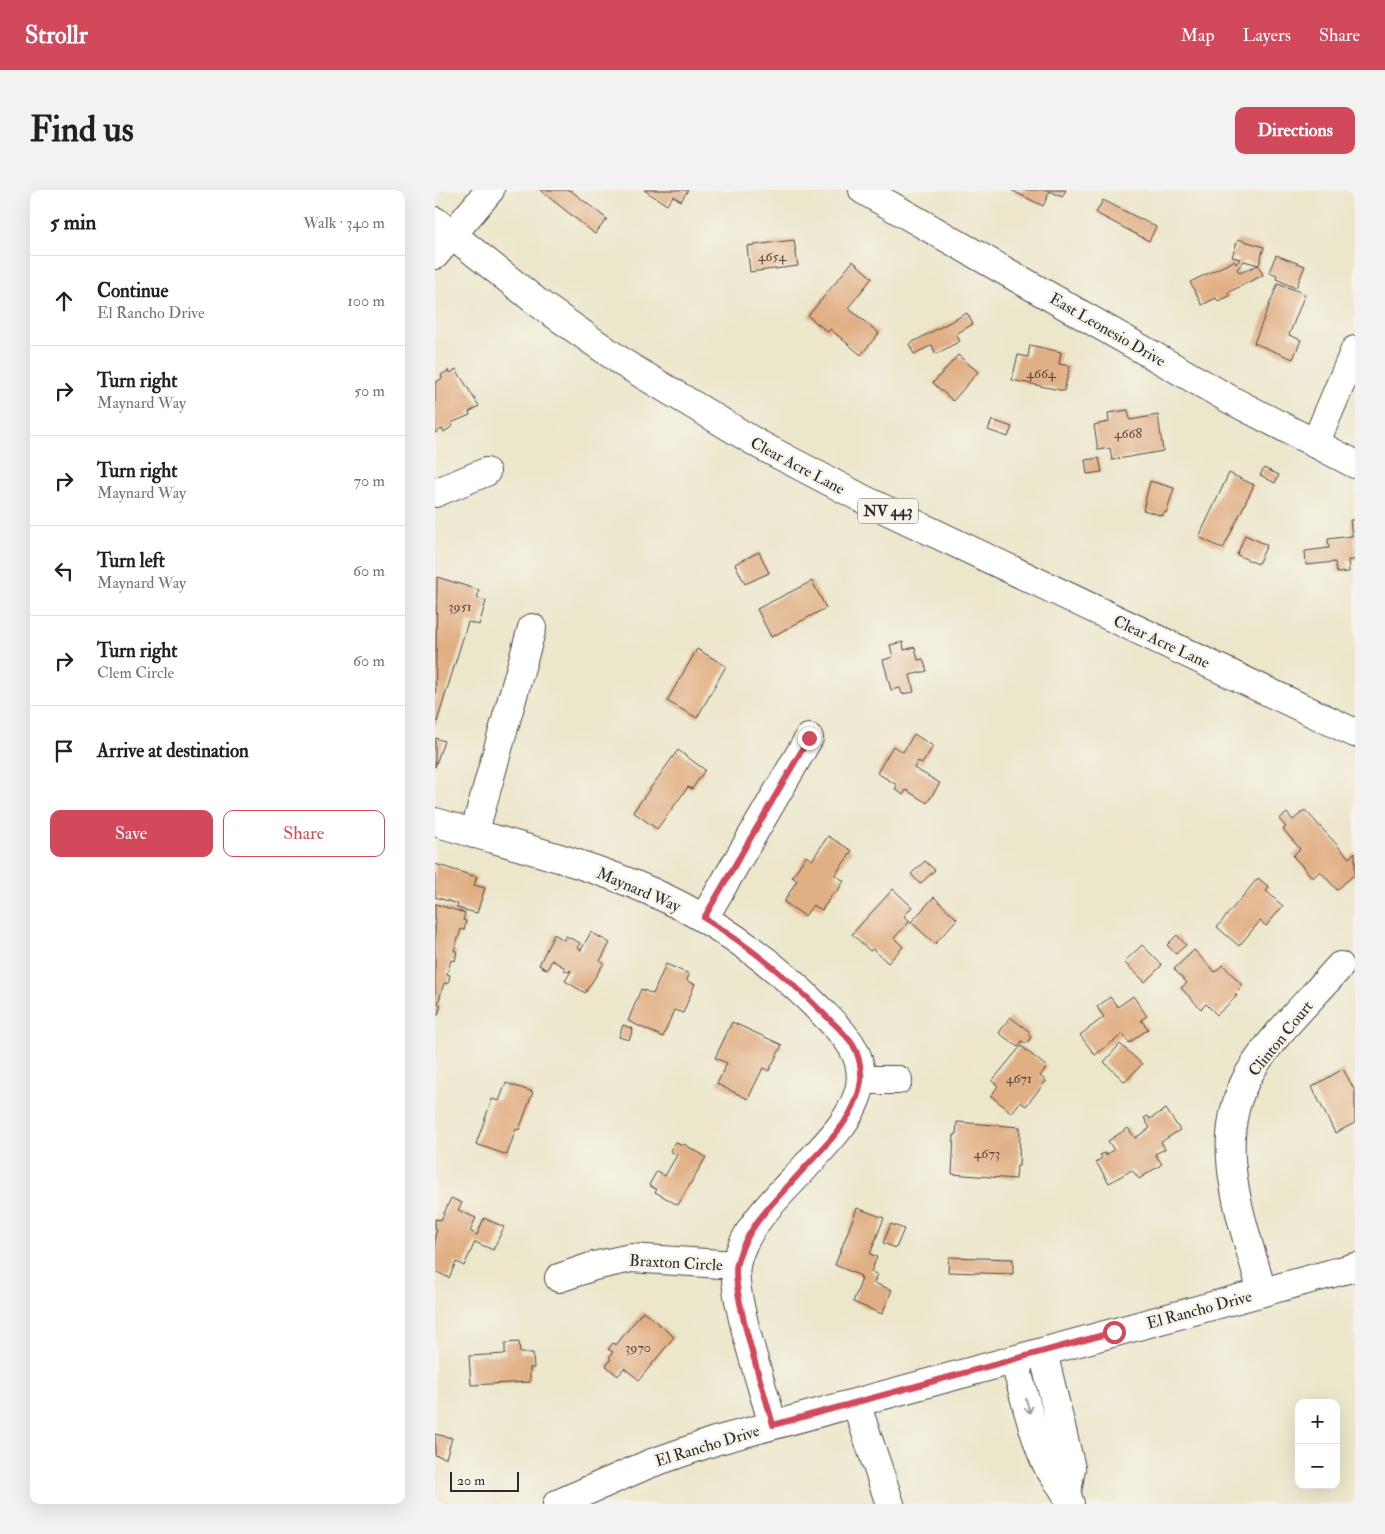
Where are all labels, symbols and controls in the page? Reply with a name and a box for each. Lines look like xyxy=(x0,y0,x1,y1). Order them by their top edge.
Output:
text: Strollr xyxy=(25,20,88,51)
text: Map xyxy=(1181,24,1215,47)
text: Layers xyxy=(1243,24,1291,47)
text: Share xyxy=(1319,24,1360,47)
button: Directions xyxy=(1235,107,1355,154)
text: Find us xyxy=(30,108,134,152)
text: 5 min xyxy=(50,209,96,236)
text: Walk · 340 m xyxy=(303,213,385,233)
house number: 4654 xyxy=(758,248,787,265)
text: Continue xyxy=(97,279,168,303)
icon: ahead xyxy=(50,287,78,315)
street label: East Leonesio Drive xyxy=(1046,289,1169,371)
text: 100 m xyxy=(347,291,385,311)
text: El Rancho Drive xyxy=(97,303,205,323)
house number: 4664 xyxy=(1026,365,1057,382)
text: Turn right xyxy=(97,369,177,393)
icon: right xyxy=(50,377,78,405)
text: 50 m xyxy=(354,381,385,401)
text: Maynard Way xyxy=(97,393,186,413)
house number: 4668 xyxy=(1114,425,1143,442)
street label: Clear Acre Lane xyxy=(747,433,848,499)
text: Turn right xyxy=(97,459,177,483)
icon: right xyxy=(50,467,78,495)
text: 70 m xyxy=(354,471,385,491)
text: Maynard Way xyxy=(97,483,186,503)
road number: NV 443 xyxy=(858,498,918,524)
text: Turn left xyxy=(97,549,165,573)
icon: left xyxy=(50,557,78,585)
text: 60 m xyxy=(353,561,385,581)
text: Maynard Way xyxy=(97,573,186,593)
house number: 3951 xyxy=(448,598,472,615)
street label: Clear Acre Lane xyxy=(1110,611,1213,673)
text: Turn right xyxy=(97,639,177,663)
icon: right xyxy=(50,647,78,675)
text: 60 m xyxy=(353,651,385,671)
text: Clem Circle xyxy=(97,663,174,683)
route end xyxy=(798,727,821,750)
icon: arrive xyxy=(50,737,78,765)
text: Arrive at destination xyxy=(97,739,249,763)
button: Save xyxy=(50,810,213,857)
button: Share xyxy=(223,810,385,857)
street label: Maynard Way xyxy=(594,863,684,917)
street label: Clinton Court xyxy=(1244,997,1317,1080)
house number: 4671 xyxy=(1006,1070,1032,1087)
house number: 4673 xyxy=(974,1145,1000,1162)
street label: Braxton Circle xyxy=(629,1251,723,1275)
street label: El Rancho Drive xyxy=(1145,1286,1254,1334)
route start xyxy=(1103,1321,1126,1344)
house number: 3970 xyxy=(625,1339,651,1356)
one-way arrow xyxy=(1024,1398,1033,1414)
map controls xyxy=(1295,1399,1340,1489)
button: + xyxy=(1295,1399,1340,1444)
street label: El Rancho Drive xyxy=(653,1421,762,1471)
button: − xyxy=(1295,1444,1340,1489)
scale bar xyxy=(450,1469,519,1492)
text: 20 m xyxy=(457,1472,485,1489)

